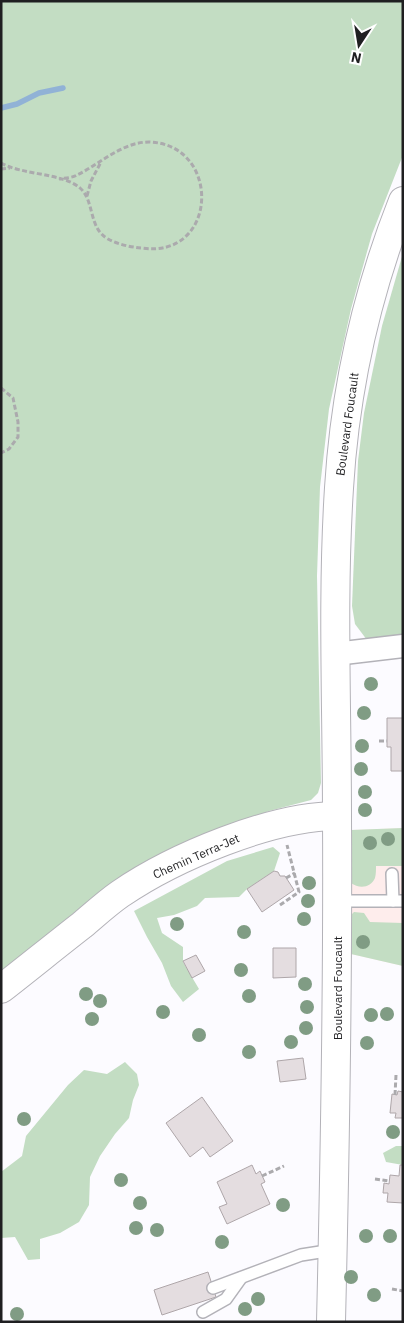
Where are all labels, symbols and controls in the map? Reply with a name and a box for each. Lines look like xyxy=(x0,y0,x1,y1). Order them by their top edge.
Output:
north arrow xyxy=(334,20,384,70)
text: N xyxy=(349,48,363,68)
street label: Boulevard Foucault xyxy=(332,371,362,477)
street label: Chemin Terra-Jet xyxy=(150,830,242,882)
street label: Boulevard Foucault xyxy=(330,936,345,1040)

